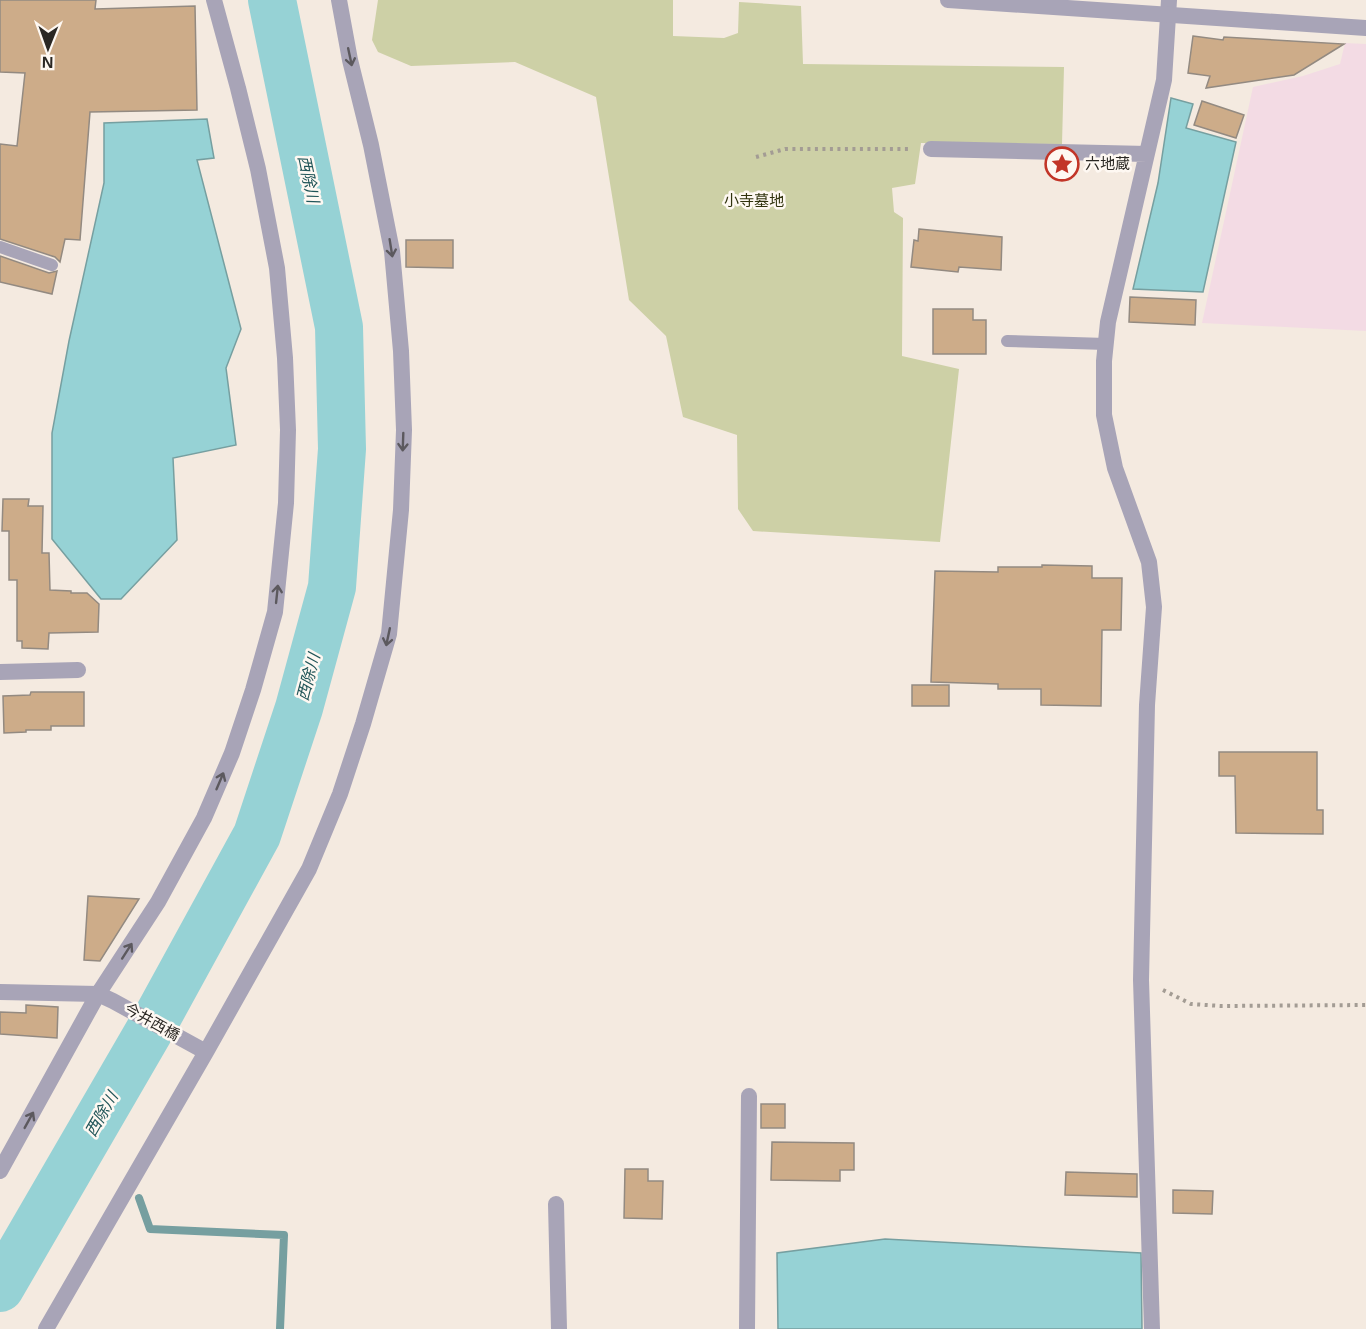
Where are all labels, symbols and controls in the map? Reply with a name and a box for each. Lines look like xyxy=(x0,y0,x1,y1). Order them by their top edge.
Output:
north arrow xyxy=(18,18,78,78)
one-way arrow xyxy=(345,47,356,67)
text: N xyxy=(42,54,54,71)
place icon: 六地蔵 xyxy=(1044,146,1080,182)
water label: 西除川 xyxy=(295,154,322,206)
place label: 六地蔵 xyxy=(1085,155,1130,172)
park label: 小寺墓地 xyxy=(724,192,784,209)
one-way arrow xyxy=(385,238,396,257)
one-way arrow xyxy=(398,432,409,452)
one-way arrow xyxy=(272,585,283,605)
one-way arrow xyxy=(381,627,393,646)
water label: 西除川 xyxy=(294,650,323,703)
one-way arrow xyxy=(215,772,226,790)
one-way arrow xyxy=(121,943,133,960)
street label: 今井西橋 xyxy=(122,1000,183,1044)
water label: 西除川 xyxy=(82,1087,122,1139)
one-way arrow xyxy=(23,1111,35,1128)

